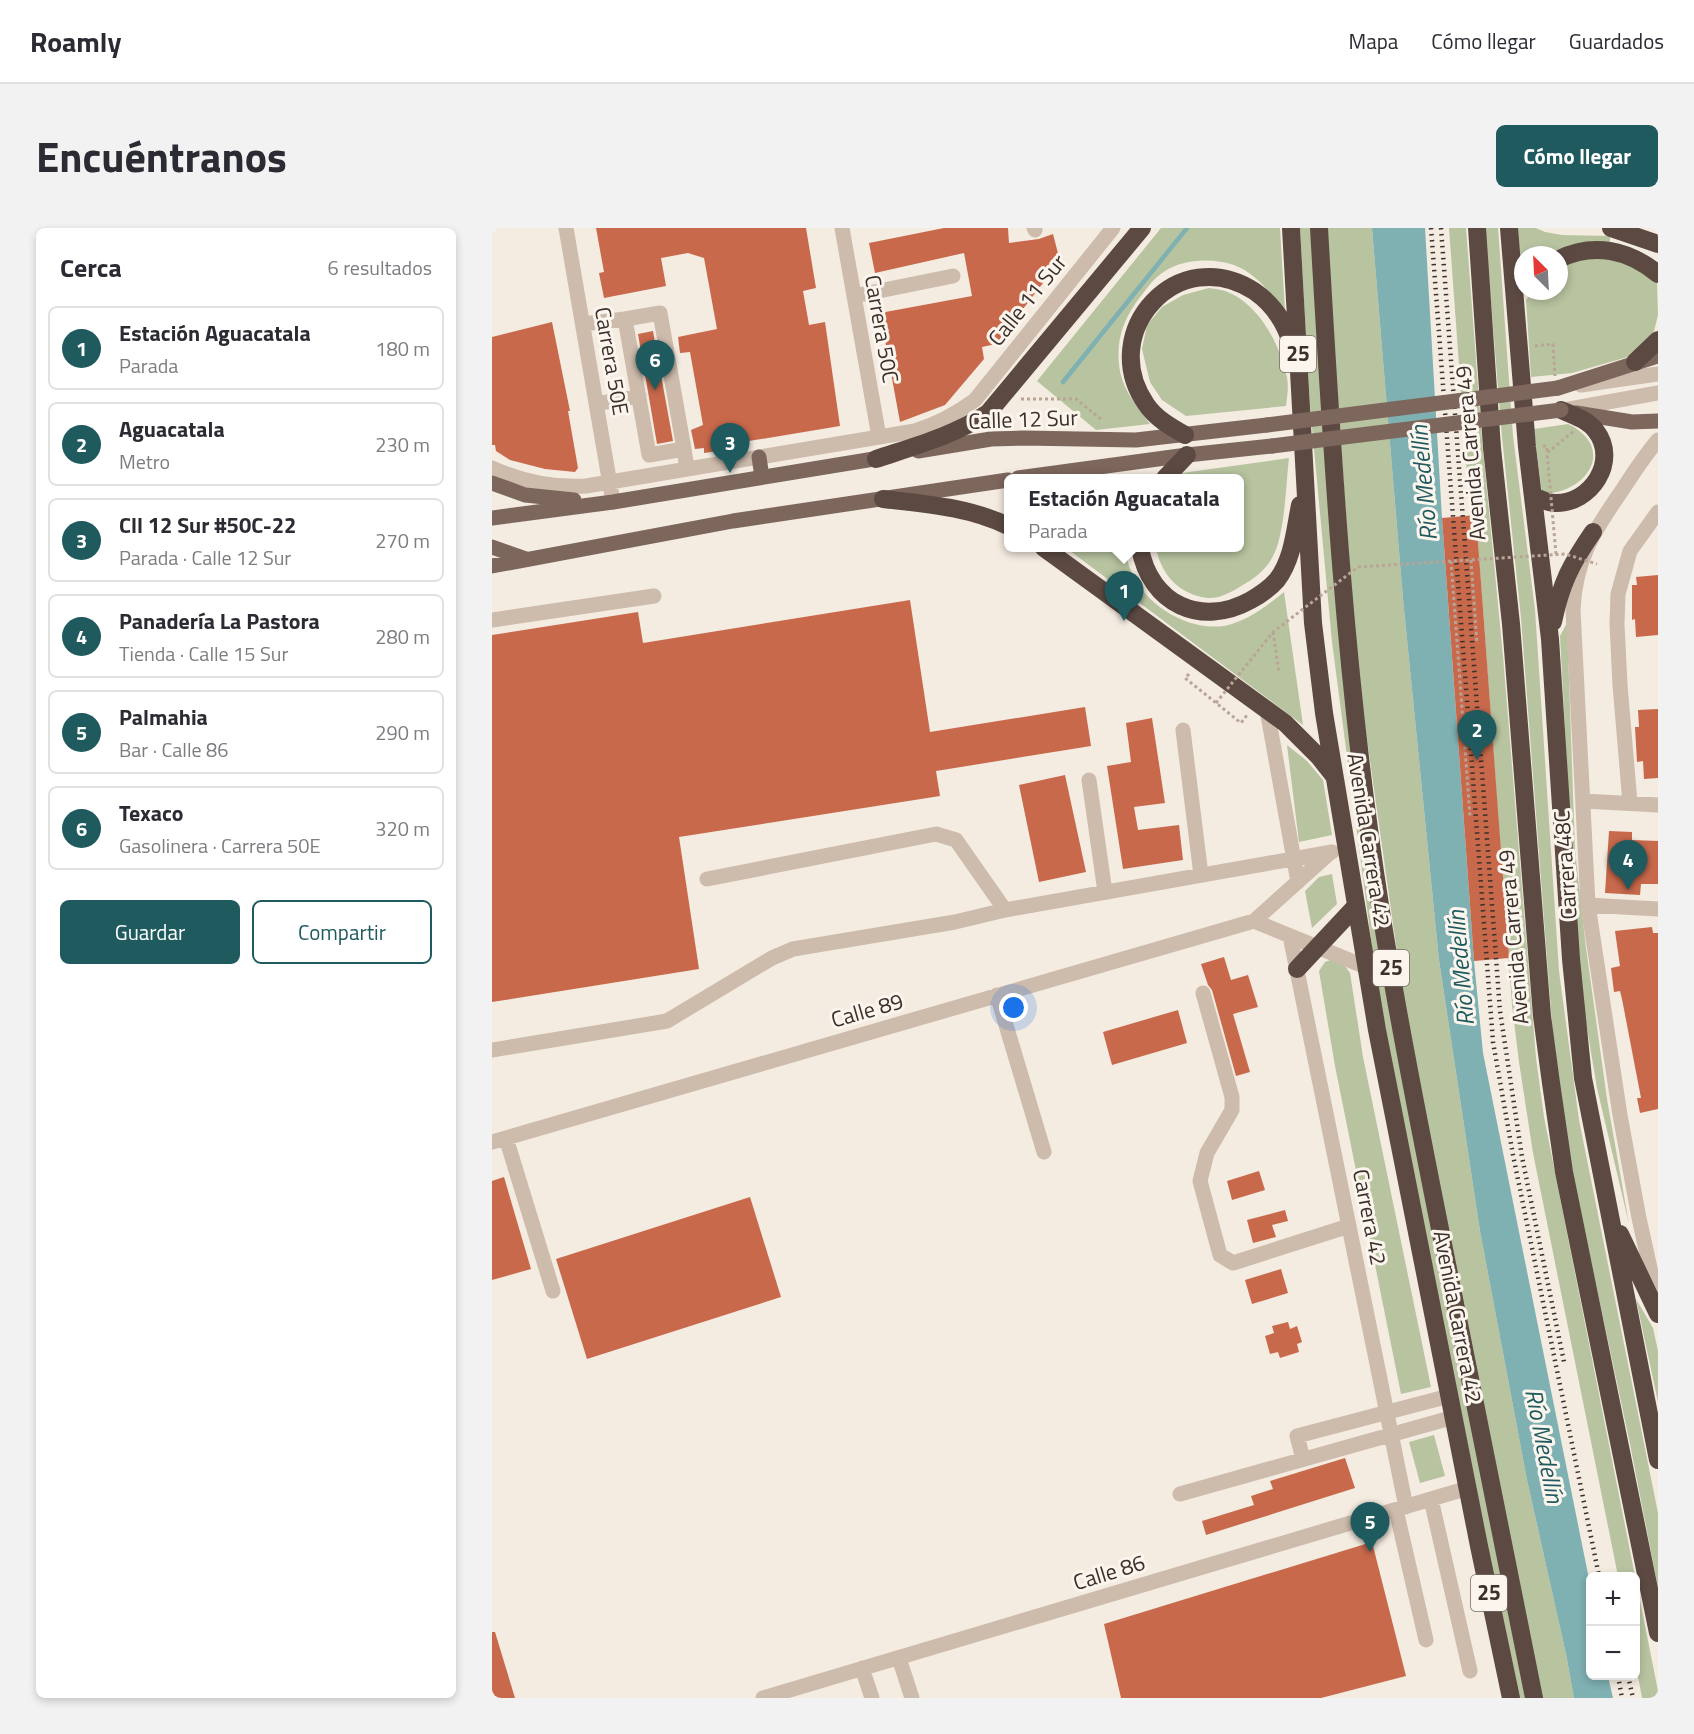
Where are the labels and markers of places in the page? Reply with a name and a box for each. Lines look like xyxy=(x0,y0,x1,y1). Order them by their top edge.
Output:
pin: 6 xyxy=(636,340,674,390)
pin: 3 xyxy=(710,424,750,473)
pin: 1 xyxy=(1104,572,1144,621)
pin: 2 xyxy=(1458,710,1496,760)
pin: 4 xyxy=(1608,840,1648,890)
pin: 5 xyxy=(1350,1502,1390,1552)

